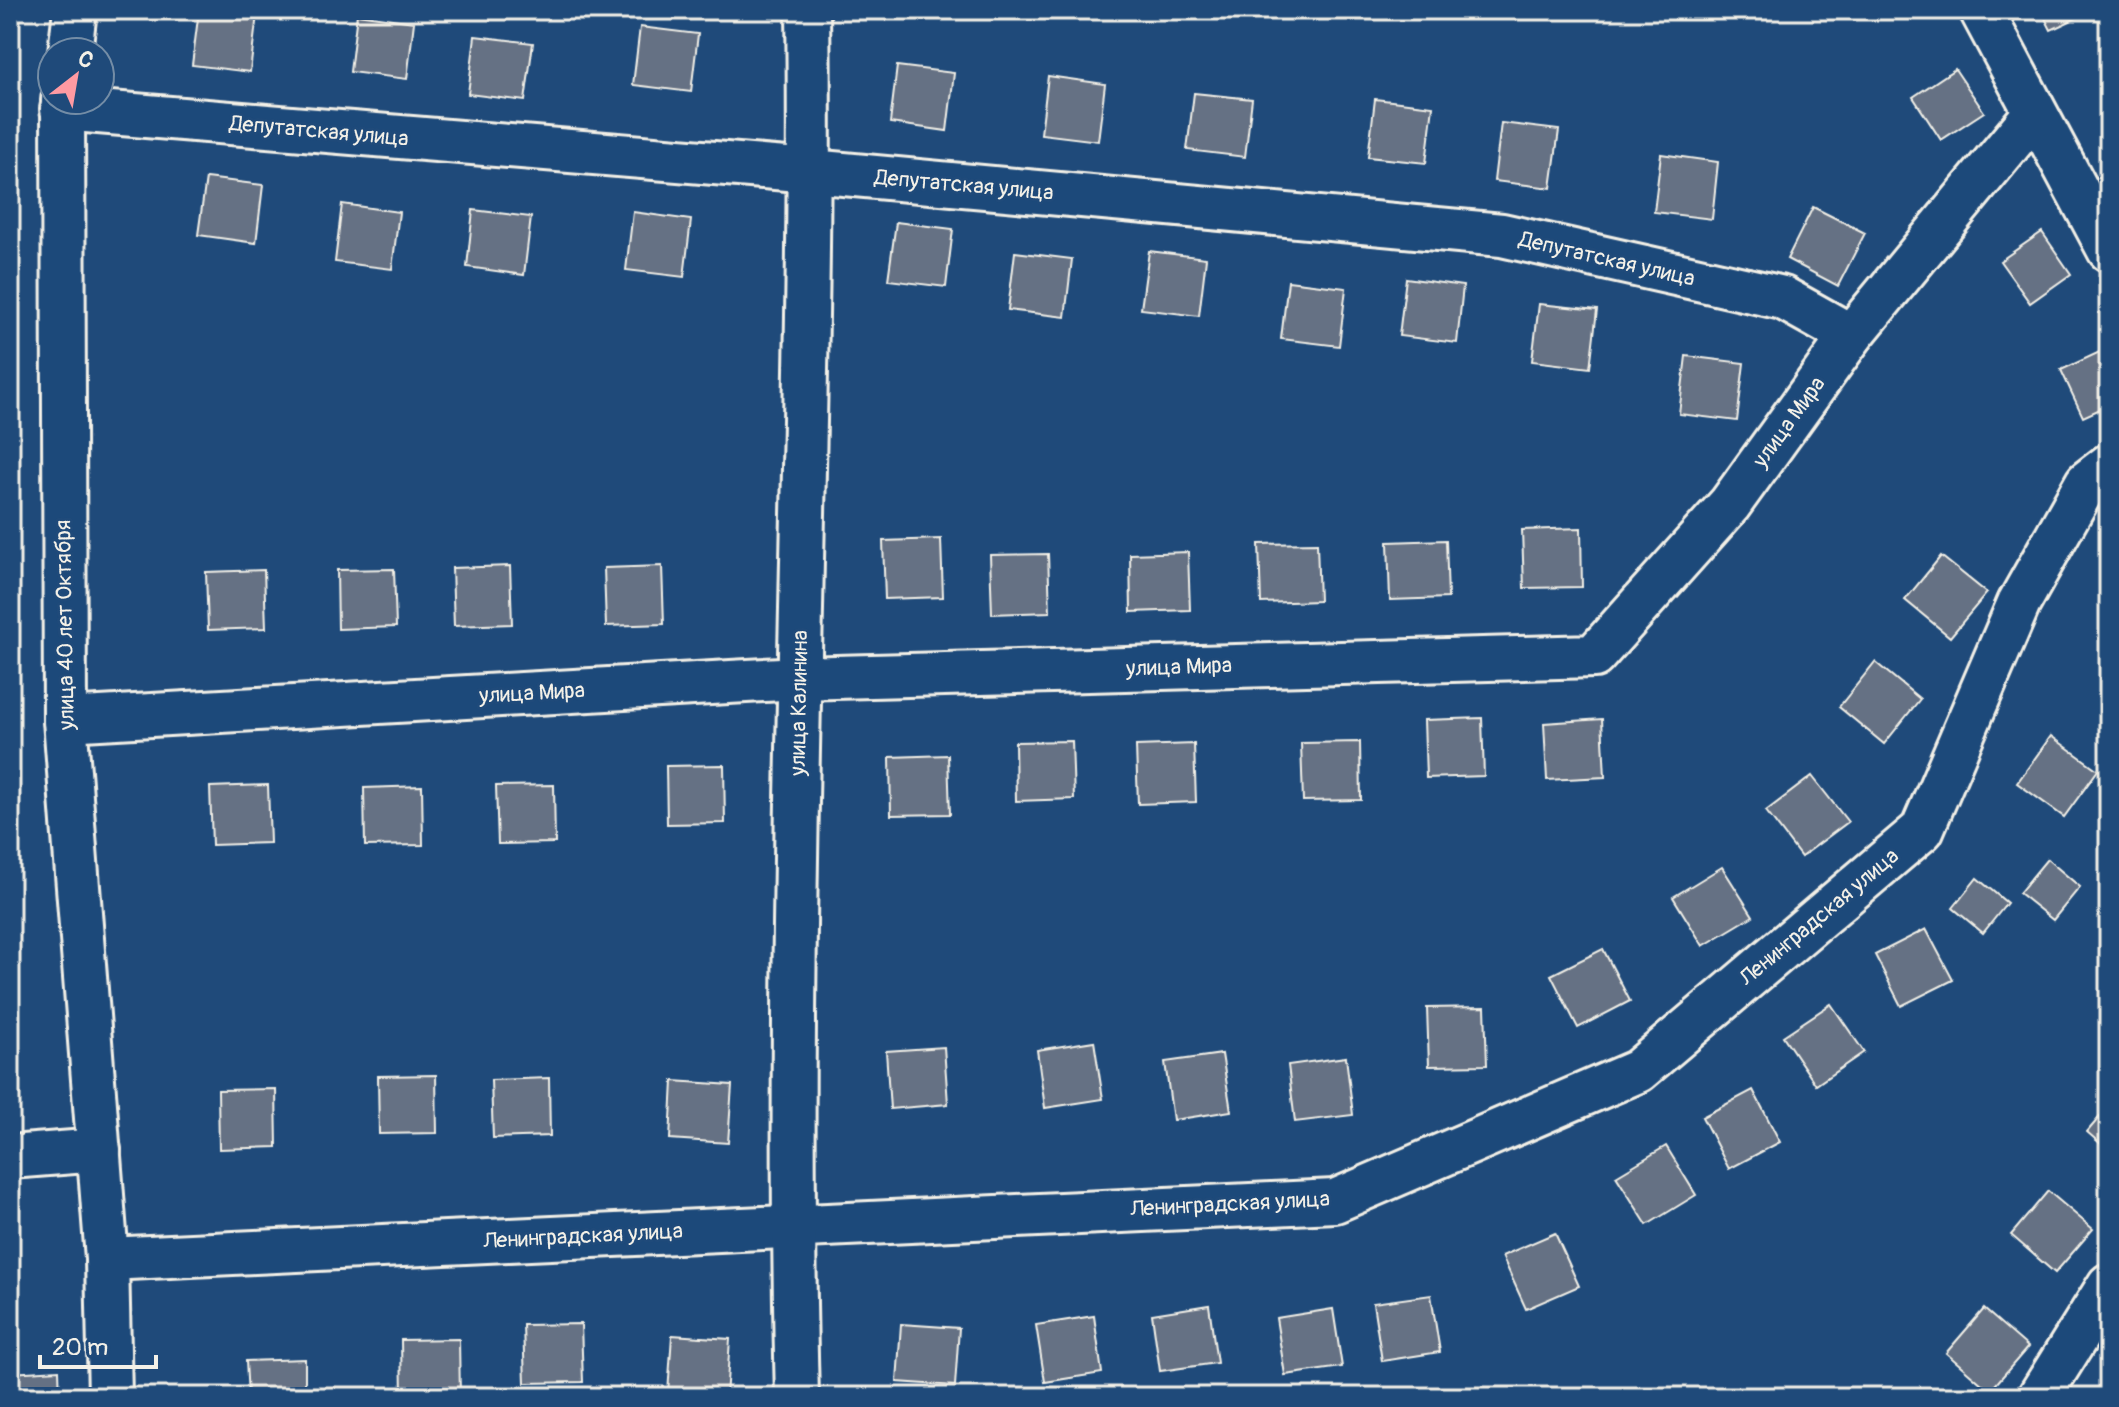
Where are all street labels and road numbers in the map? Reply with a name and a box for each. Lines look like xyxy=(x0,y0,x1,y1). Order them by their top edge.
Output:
street label: Депутатская улица xyxy=(227,109,410,153)
street label: Депутатская улица xyxy=(872,163,1055,207)
street label: Депутатская улица xyxy=(1515,225,1698,293)
street label: улица Мира xyxy=(1746,371,1831,474)
street label: улица 40 лет Октября xyxy=(49,520,81,731)
street label: улица Калинина xyxy=(784,630,814,777)
street label: улица Мира xyxy=(1125,651,1232,683)
street label: улица Мира xyxy=(477,676,586,710)
street label: Ленинградская улица xyxy=(1733,842,1905,993)
street label: Ленинградская улица xyxy=(1129,1185,1330,1223)
street label: Ленинградская улица xyxy=(482,1217,683,1255)

